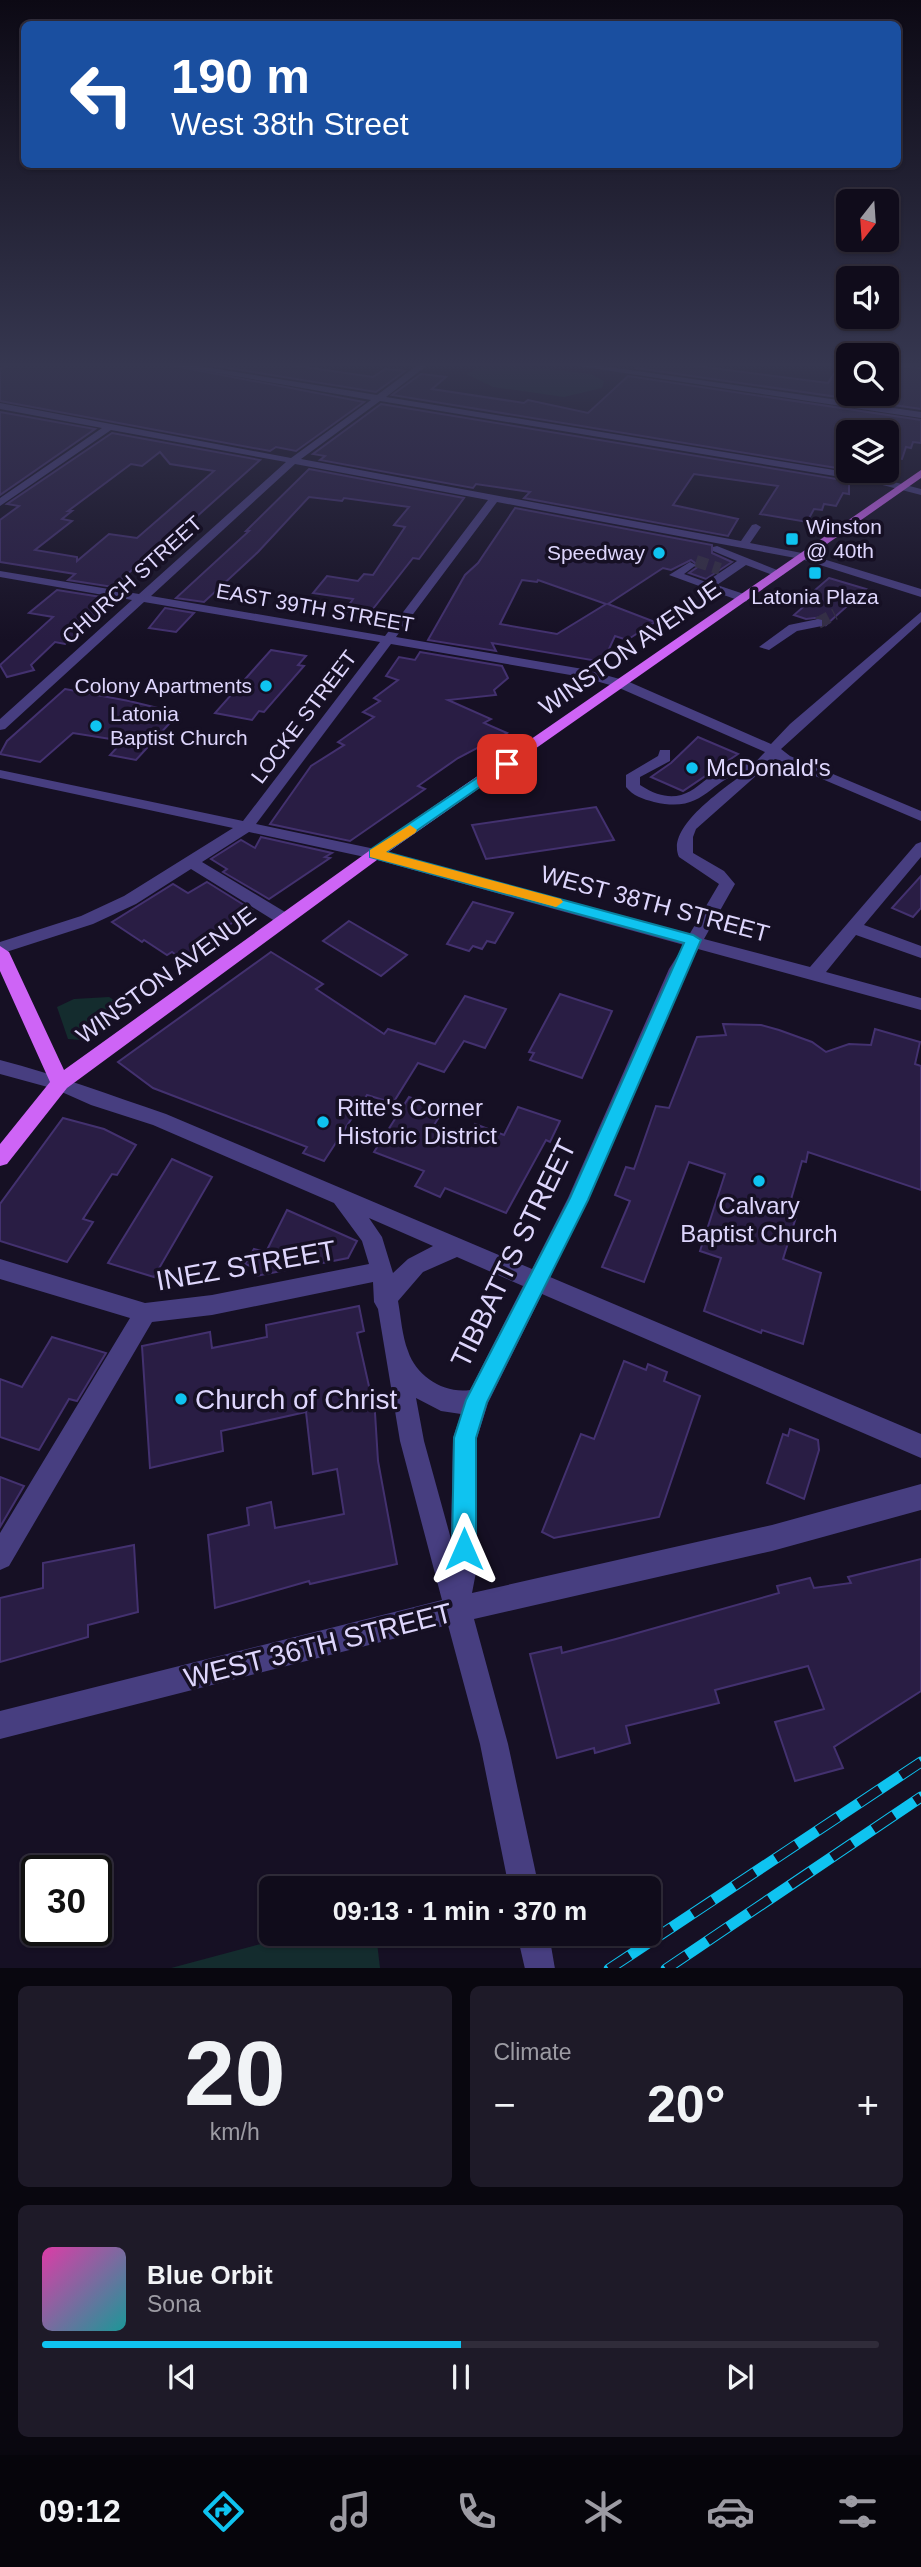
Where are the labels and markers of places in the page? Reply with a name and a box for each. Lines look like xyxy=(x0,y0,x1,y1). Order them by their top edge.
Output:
place label: Winston @ 40th xyxy=(806,515,882,562)
marker: Winston @ 40th xyxy=(784,531,800,547)
place label: Speedway xyxy=(547,541,645,564)
marker: Speedway xyxy=(651,545,667,561)
marker: Latonia Plaza xyxy=(807,565,823,581)
place label: Latonia Plaza xyxy=(751,585,879,608)
place label: Colony Apartments xyxy=(75,674,252,697)
marker: Colony Apartments xyxy=(258,678,274,694)
place label: Latonia Baptist Church xyxy=(110,702,248,749)
marker: Latonia Baptist Church xyxy=(88,718,104,734)
pin xyxy=(477,734,537,794)
place label: McDonald's xyxy=(706,754,831,781)
marker: McDonald's xyxy=(684,760,700,776)
place label: Ritte's Corner Historic District xyxy=(337,1094,497,1149)
marker: Ritte's Corner Historic District xyxy=(315,1114,331,1130)
marker: Calvary Baptist Church xyxy=(751,1173,767,1189)
place label: Calvary Baptist Church xyxy=(680,1192,838,1247)
place label: Church of Christ xyxy=(195,1384,398,1415)
marker: Church of Christ xyxy=(173,1391,189,1407)

